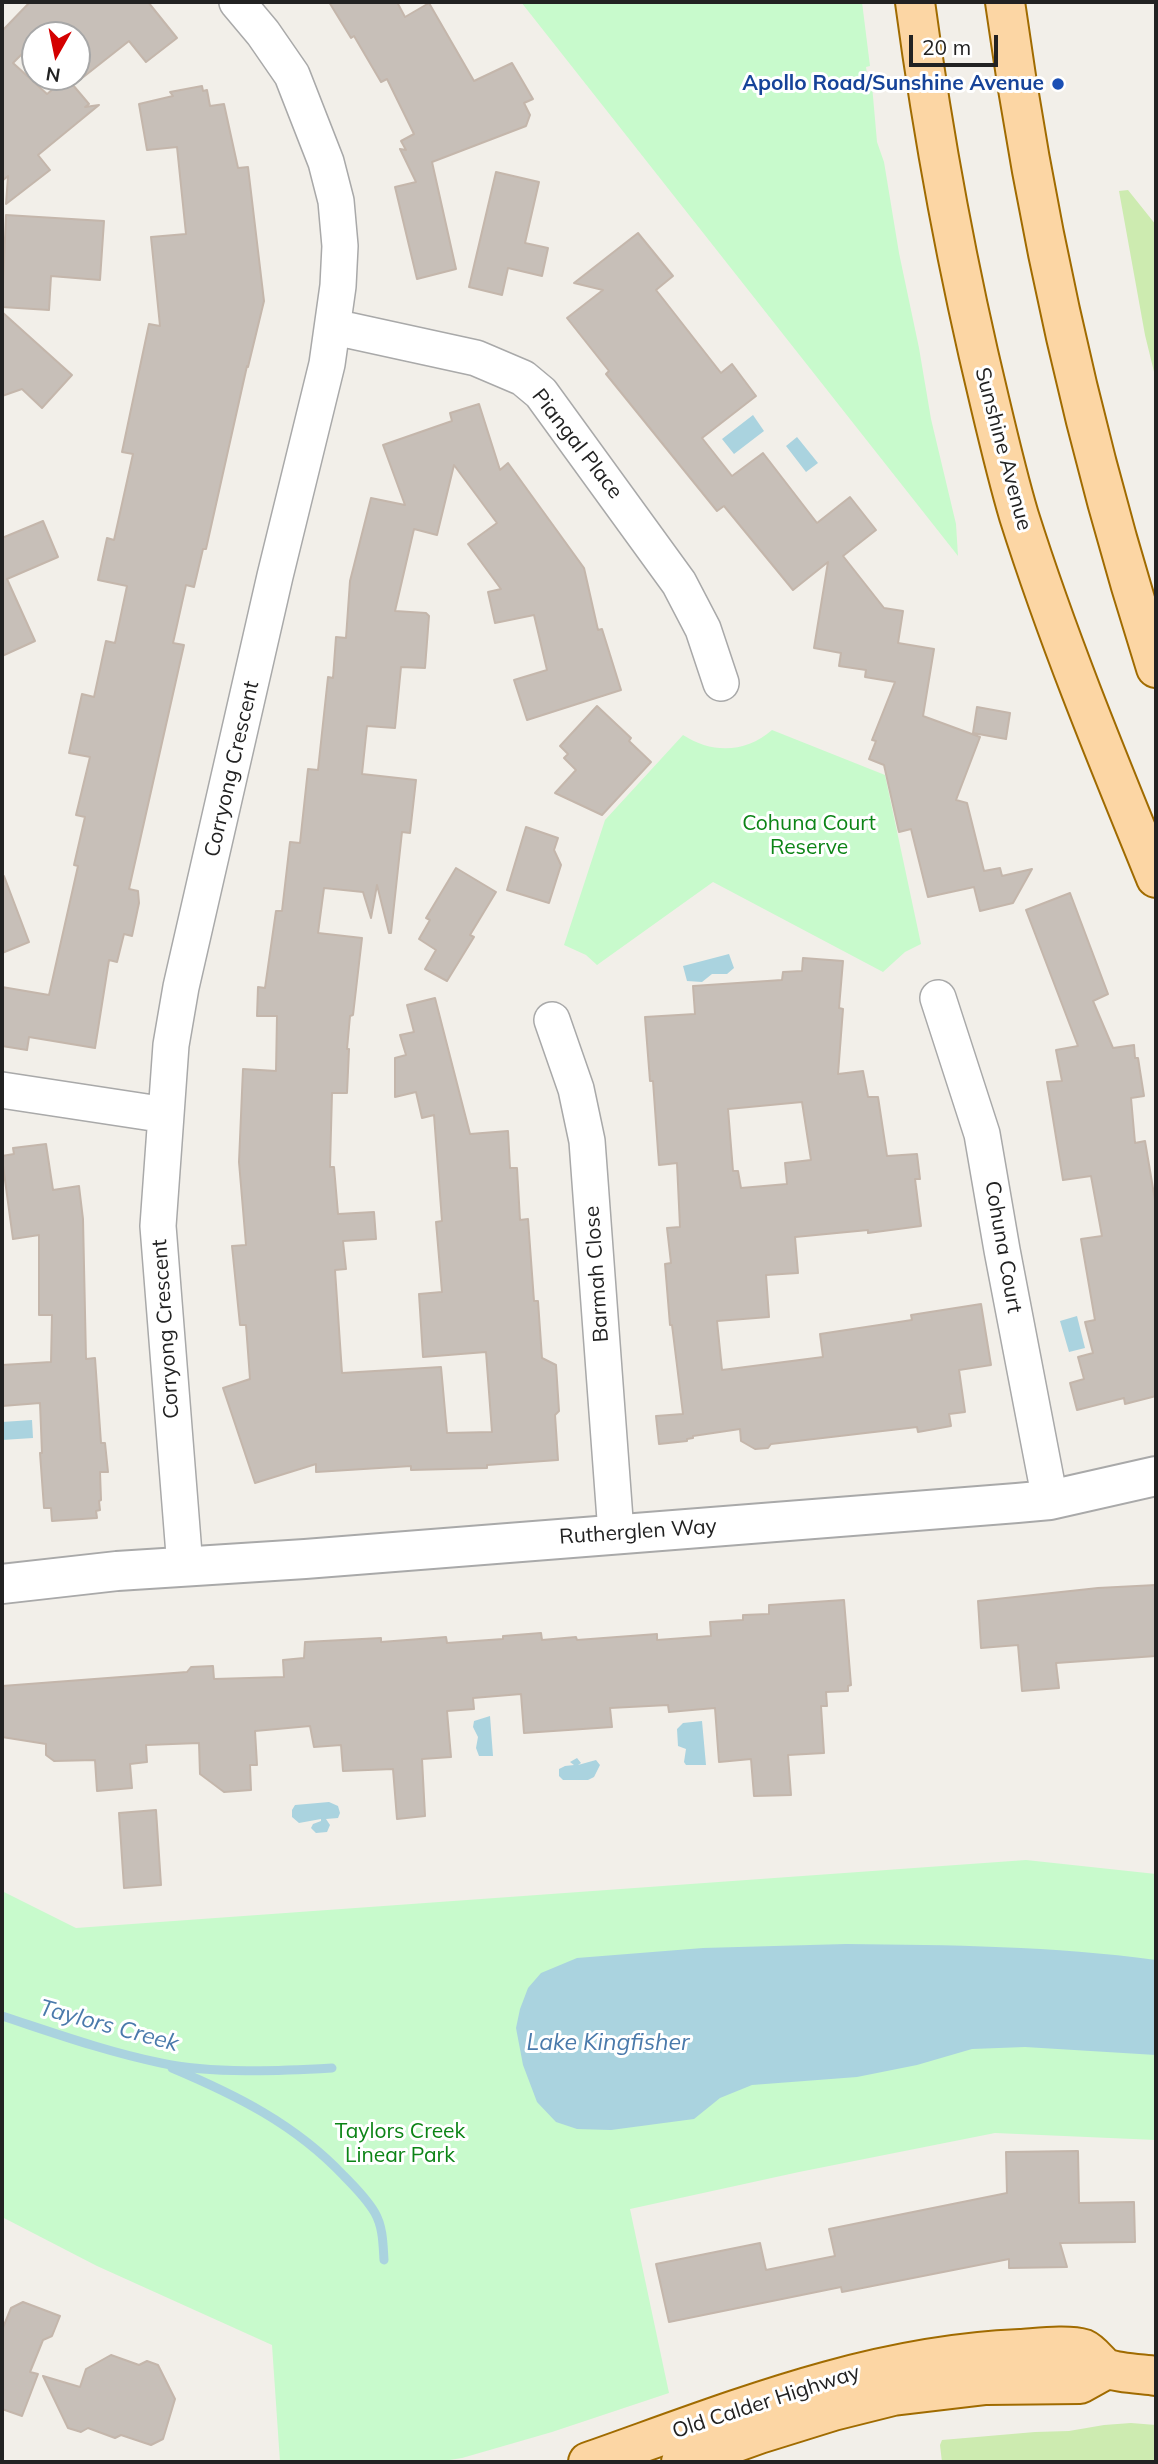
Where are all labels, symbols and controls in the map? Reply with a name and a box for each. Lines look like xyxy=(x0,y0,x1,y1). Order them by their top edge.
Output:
north arrow xyxy=(21,21,91,91)
scale bar xyxy=(913,21,1002,65)
text: 20 m xyxy=(922,34,971,60)
text: N xyxy=(44,62,62,88)
place label: Apollo Road/Sunshine Avenue xyxy=(742,71,1044,97)
marker: Apollo Road/Sunshine Avenue xyxy=(1050,76,1066,92)
street label: Sunshine Avenue xyxy=(969,365,1037,533)
street label: Piangal Place xyxy=(526,384,628,504)
street label: Corryong Crescent xyxy=(199,679,265,859)
park label: Cohuna Court Reserve xyxy=(742,811,876,861)
street label: Cohuna Court xyxy=(979,1179,1027,1315)
street label: Barmah Close xyxy=(580,1205,614,1343)
street label: Corryong Crescent xyxy=(147,1238,185,1420)
street label: Rutherglen Way xyxy=(558,1514,718,1550)
water label: Taylors Creek xyxy=(36,1994,182,2058)
water label: Lake Kingfisher xyxy=(527,2029,689,2057)
park label: Taylors Creek Linear Park xyxy=(335,2119,465,2169)
street label: Old Calder Highway xyxy=(669,2360,863,2444)

